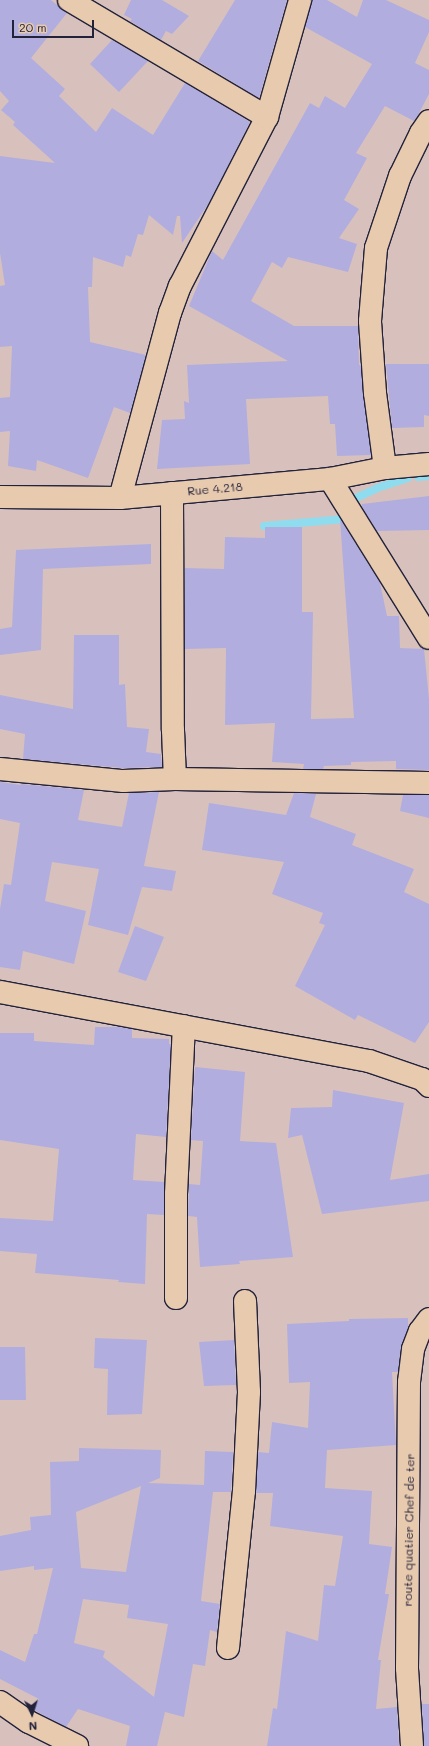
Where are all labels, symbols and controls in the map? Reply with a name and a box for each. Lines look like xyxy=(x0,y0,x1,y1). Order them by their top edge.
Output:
scale bar xyxy=(14,12,96,38)
text: 20 m xyxy=(19,19,47,35)
street label: Rue 4.218 xyxy=(187,479,243,499)
street label: route quatier Chef de ter xyxy=(400,1453,418,1607)
north arrow xyxy=(12,1694,52,1734)
text: N xyxy=(28,1719,38,1734)

